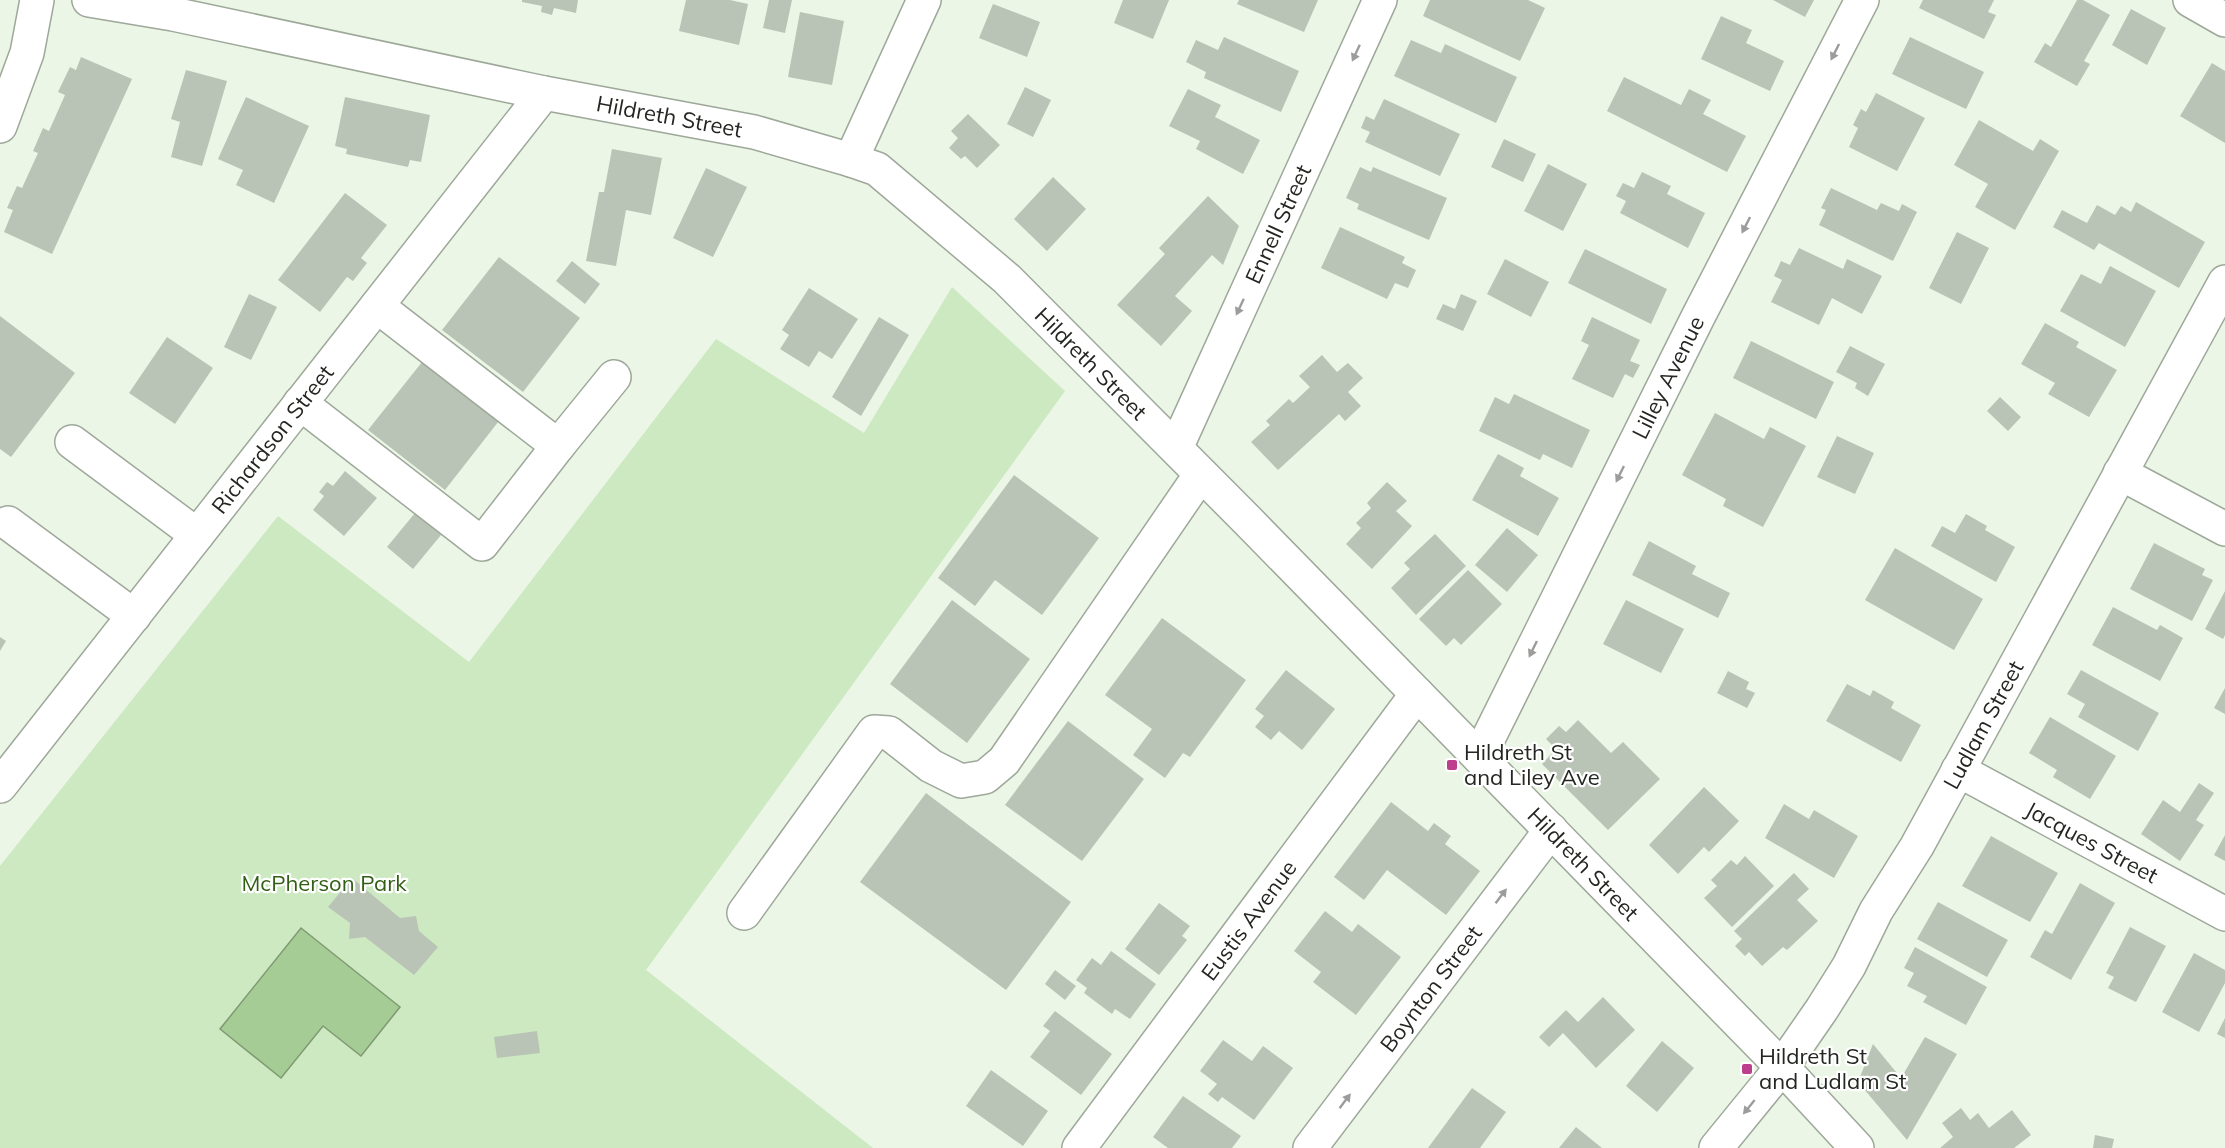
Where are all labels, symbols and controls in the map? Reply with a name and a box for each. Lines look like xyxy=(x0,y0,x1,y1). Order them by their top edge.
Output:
one-way arrow xyxy=(1830,44,1840,61)
one-way arrow xyxy=(1351,45,1360,62)
street label: Hildreth Street xyxy=(594,89,745,144)
street label: Ennell Street xyxy=(1239,160,1317,288)
one-way arrow xyxy=(1741,217,1750,234)
one-way arrow xyxy=(1234,298,1244,316)
street label: Hildreth Street xyxy=(1029,301,1153,426)
street label: Lilley Avenue xyxy=(1626,311,1710,443)
street label: Richardson Street xyxy=(205,359,340,519)
one-way arrow xyxy=(1615,466,1624,483)
one-way arrow xyxy=(1528,640,1538,657)
street label: Ludlam Street xyxy=(1937,655,2030,794)
place label: Hildreth St and Liley Ave xyxy=(1464,738,1600,791)
marker: Hildreth St and Liley Ave xyxy=(1445,758,1459,772)
street label: Jacques Street xyxy=(2021,795,2163,889)
street label: Hildreth Street xyxy=(1522,801,1645,927)
street label: Eustis Avenue xyxy=(1195,855,1302,986)
park label: McPherson Park xyxy=(241,869,407,897)
one-way arrow xyxy=(1495,888,1507,903)
street label: Boynton Street xyxy=(1374,919,1488,1057)
place label: Hildreth St and Ludlam St xyxy=(1759,1042,1907,1095)
marker: Hildreth St and Ludlam St xyxy=(1740,1062,1754,1076)
one-way arrow xyxy=(1339,1094,1351,1109)
one-way arrow xyxy=(1743,1099,1756,1114)

